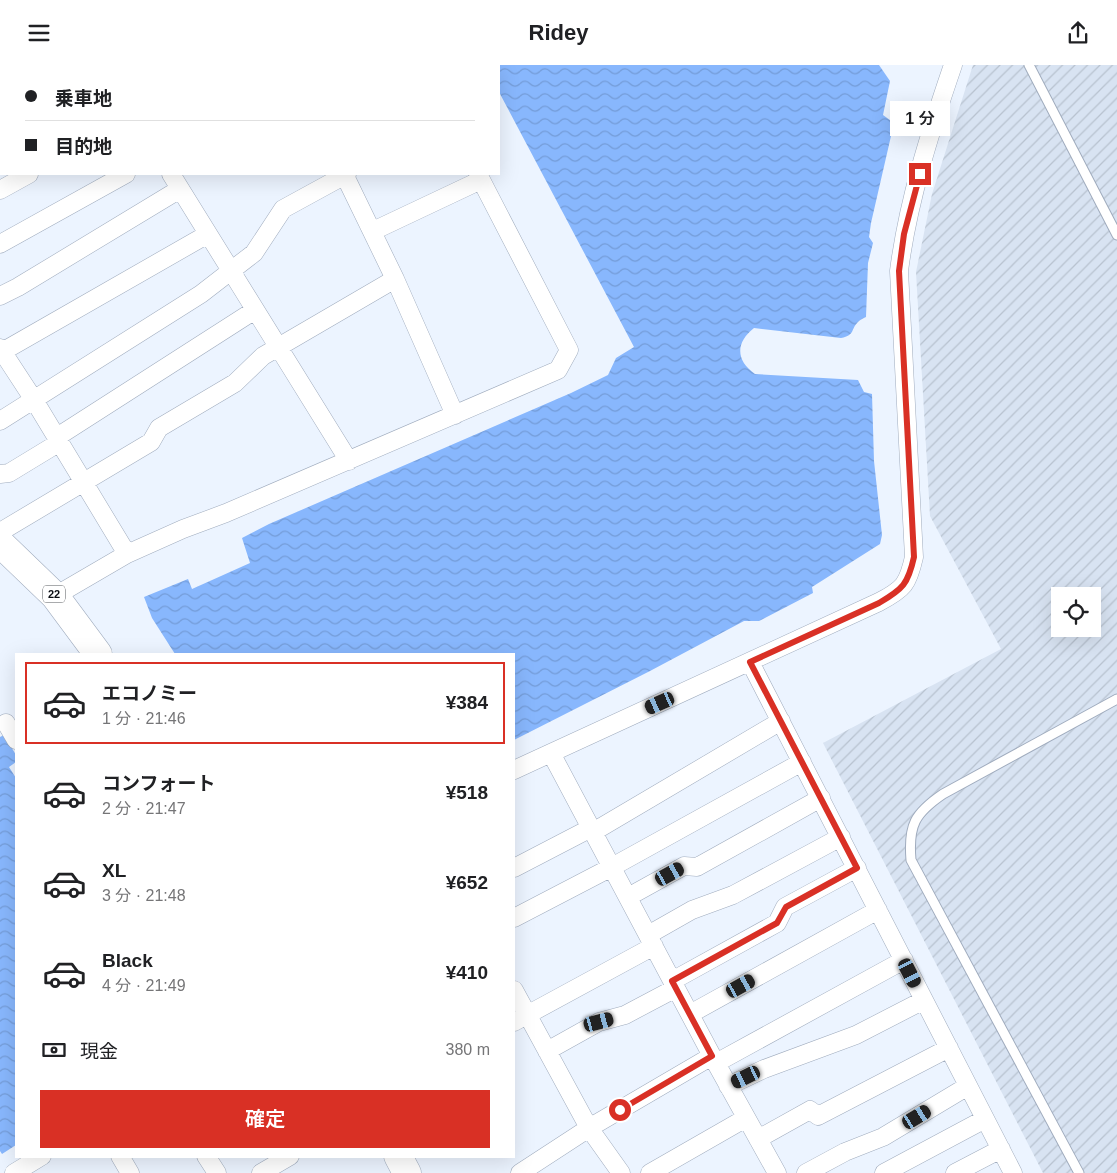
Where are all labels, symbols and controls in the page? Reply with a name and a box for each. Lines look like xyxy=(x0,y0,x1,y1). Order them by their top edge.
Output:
icon: menu xyxy=(25,19,53,47)
icon: share xyxy=(1064,19,1092,47)
text: Ridey xyxy=(529,20,588,45)
text: 乗車地 xyxy=(55,88,112,109)
callout: 1 分 xyxy=(890,101,950,137)
text: 1 分 xyxy=(905,110,935,127)
text: 目的地 xyxy=(55,136,112,157)
route end xyxy=(909,163,931,185)
road number: 22 xyxy=(43,585,65,603)
map controls xyxy=(1051,587,1101,637)
button: locate xyxy=(1051,587,1101,637)
icon: car xyxy=(42,681,87,726)
text: エコノミー xyxy=(102,683,197,704)
car xyxy=(643,690,676,716)
text: ¥384 xyxy=(446,692,488,713)
text: 1 分 · 21:46 xyxy=(102,710,186,727)
icon: car xyxy=(42,771,87,816)
text: コンフォート xyxy=(102,773,215,794)
text: ¥518 xyxy=(446,782,488,803)
text: 2 分 · 21:47 xyxy=(102,800,186,817)
text: XL xyxy=(102,860,126,881)
car xyxy=(653,860,686,888)
icon: car xyxy=(42,861,87,906)
text: ¥652 xyxy=(446,872,488,893)
text: 3 分 · 21:48 xyxy=(102,887,186,904)
text: Black xyxy=(102,950,153,971)
icon: car xyxy=(42,951,87,996)
car xyxy=(896,956,923,990)
text: ¥410 xyxy=(446,962,488,983)
car xyxy=(724,972,757,1000)
text: 4 分 · 21:49 xyxy=(102,977,186,994)
car xyxy=(582,1011,615,1033)
icon: cash xyxy=(40,1036,68,1064)
text: 現金 xyxy=(80,1041,118,1062)
text: 380 m xyxy=(446,1041,490,1058)
car xyxy=(729,1064,762,1090)
button: 確定 xyxy=(40,1090,490,1148)
route start xyxy=(609,1099,631,1121)
car xyxy=(900,1103,933,1131)

